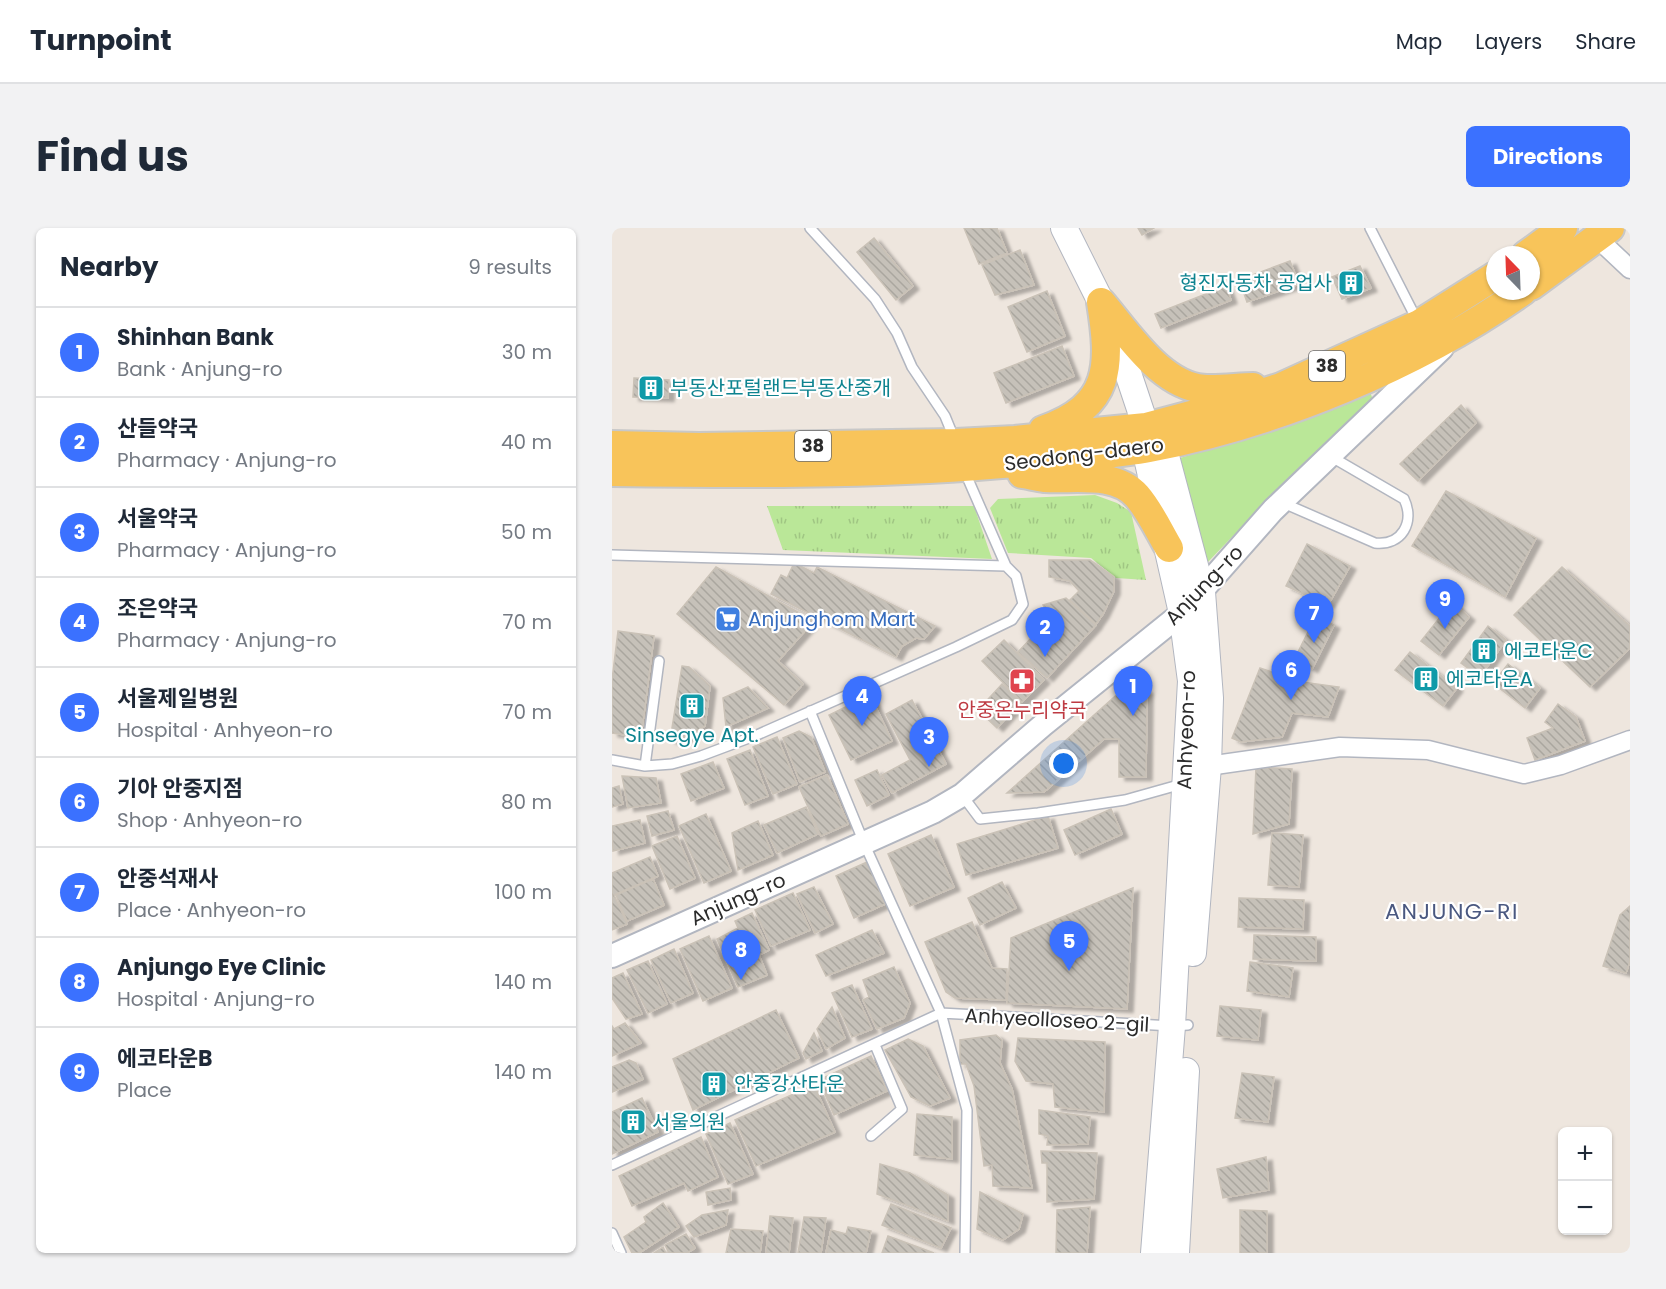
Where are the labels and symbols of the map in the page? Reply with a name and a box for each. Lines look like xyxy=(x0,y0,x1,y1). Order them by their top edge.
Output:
north arrow xyxy=(1486,246,1540,300)
building icon: 형진자동차 공업사 xyxy=(1336,268,1366,298)
place label: 형진자동차 공업사 xyxy=(1179,269,1332,297)
road number: 38 xyxy=(1309,351,1345,381)
building icon: 부동산포털랜드부동산중개 xyxy=(636,373,666,403)
place label: 부동산포털랜드부동산중개 xyxy=(670,374,891,402)
street label: Seodong-daero xyxy=(1003,430,1165,478)
road number: 38 xyxy=(795,431,831,461)
street label: Anjung-ro xyxy=(1159,539,1249,631)
pin: 9 xyxy=(1426,580,1464,629)
pin: 7 xyxy=(1294,594,1334,643)
supermarket icon: Anjunghom Mart xyxy=(713,604,743,634)
place label: Anjunghom Mart xyxy=(748,605,915,633)
pin: 2 xyxy=(1026,608,1064,657)
building icon: 에코타운C xyxy=(1469,636,1499,666)
place label: 에코타운C xyxy=(1504,637,1593,665)
pin: 6 xyxy=(1272,650,1310,700)
building icon: 에코타운A xyxy=(1411,664,1441,694)
place label: 에코타운A xyxy=(1446,665,1533,693)
pharmacy icon: 안중온누리약국 xyxy=(1007,666,1037,696)
pin: 1 xyxy=(1114,666,1152,716)
street label: Anhyeon-ro xyxy=(1170,670,1202,790)
pin: 4 xyxy=(842,676,882,726)
building icon: Sinsegye Apt. xyxy=(677,691,707,721)
place label: 안중온누리약국 xyxy=(958,696,1086,724)
pin: 3 xyxy=(910,718,948,767)
place label: Sinsegye Apt. xyxy=(625,721,759,749)
your location xyxy=(1049,749,1078,778)
street label: Anjung-ro xyxy=(686,866,790,932)
district label: ANJUNG-RI xyxy=(1385,896,1519,927)
pin: 5 xyxy=(1050,922,1088,971)
pin: 8 xyxy=(722,930,760,980)
street label: Anhyeolloseo 2-gil xyxy=(964,1001,1150,1039)
building icon: 안중강산타운 xyxy=(699,1069,729,1099)
place label: 안중강산타운 xyxy=(734,1070,844,1098)
building icon: 서울의원 xyxy=(618,1107,648,1137)
place label: 서울의원 xyxy=(652,1108,726,1136)

